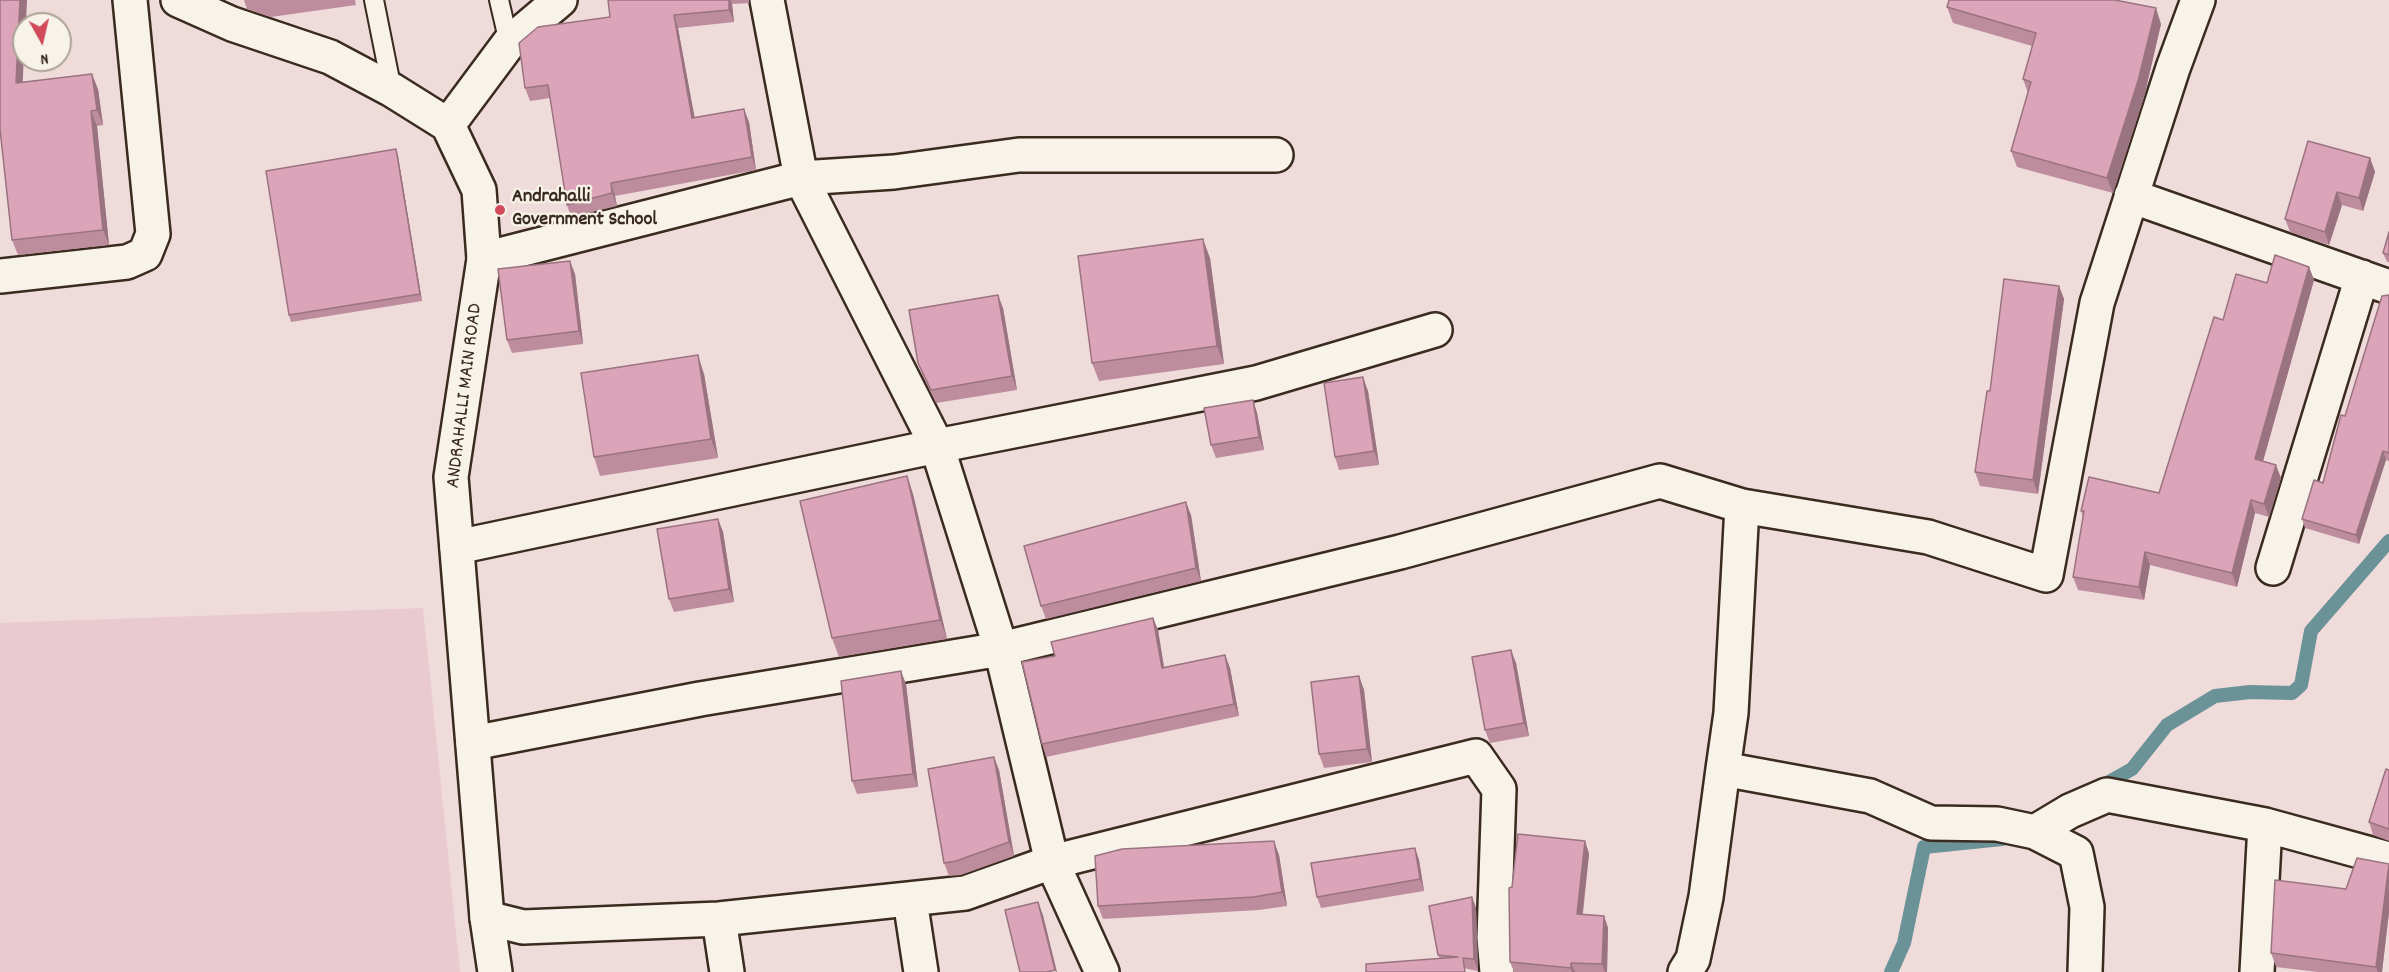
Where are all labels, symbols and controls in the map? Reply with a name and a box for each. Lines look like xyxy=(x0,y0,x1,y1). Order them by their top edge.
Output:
north arrow xyxy=(12,12,72,72)
text: N xyxy=(39,46,50,70)
place label: Andrahalli Government School xyxy=(512,186,657,233)
marker: Andrahalli Government School xyxy=(493,203,507,217)
street label: ANDRAHALLI MAIN ROAD xyxy=(443,302,489,490)

